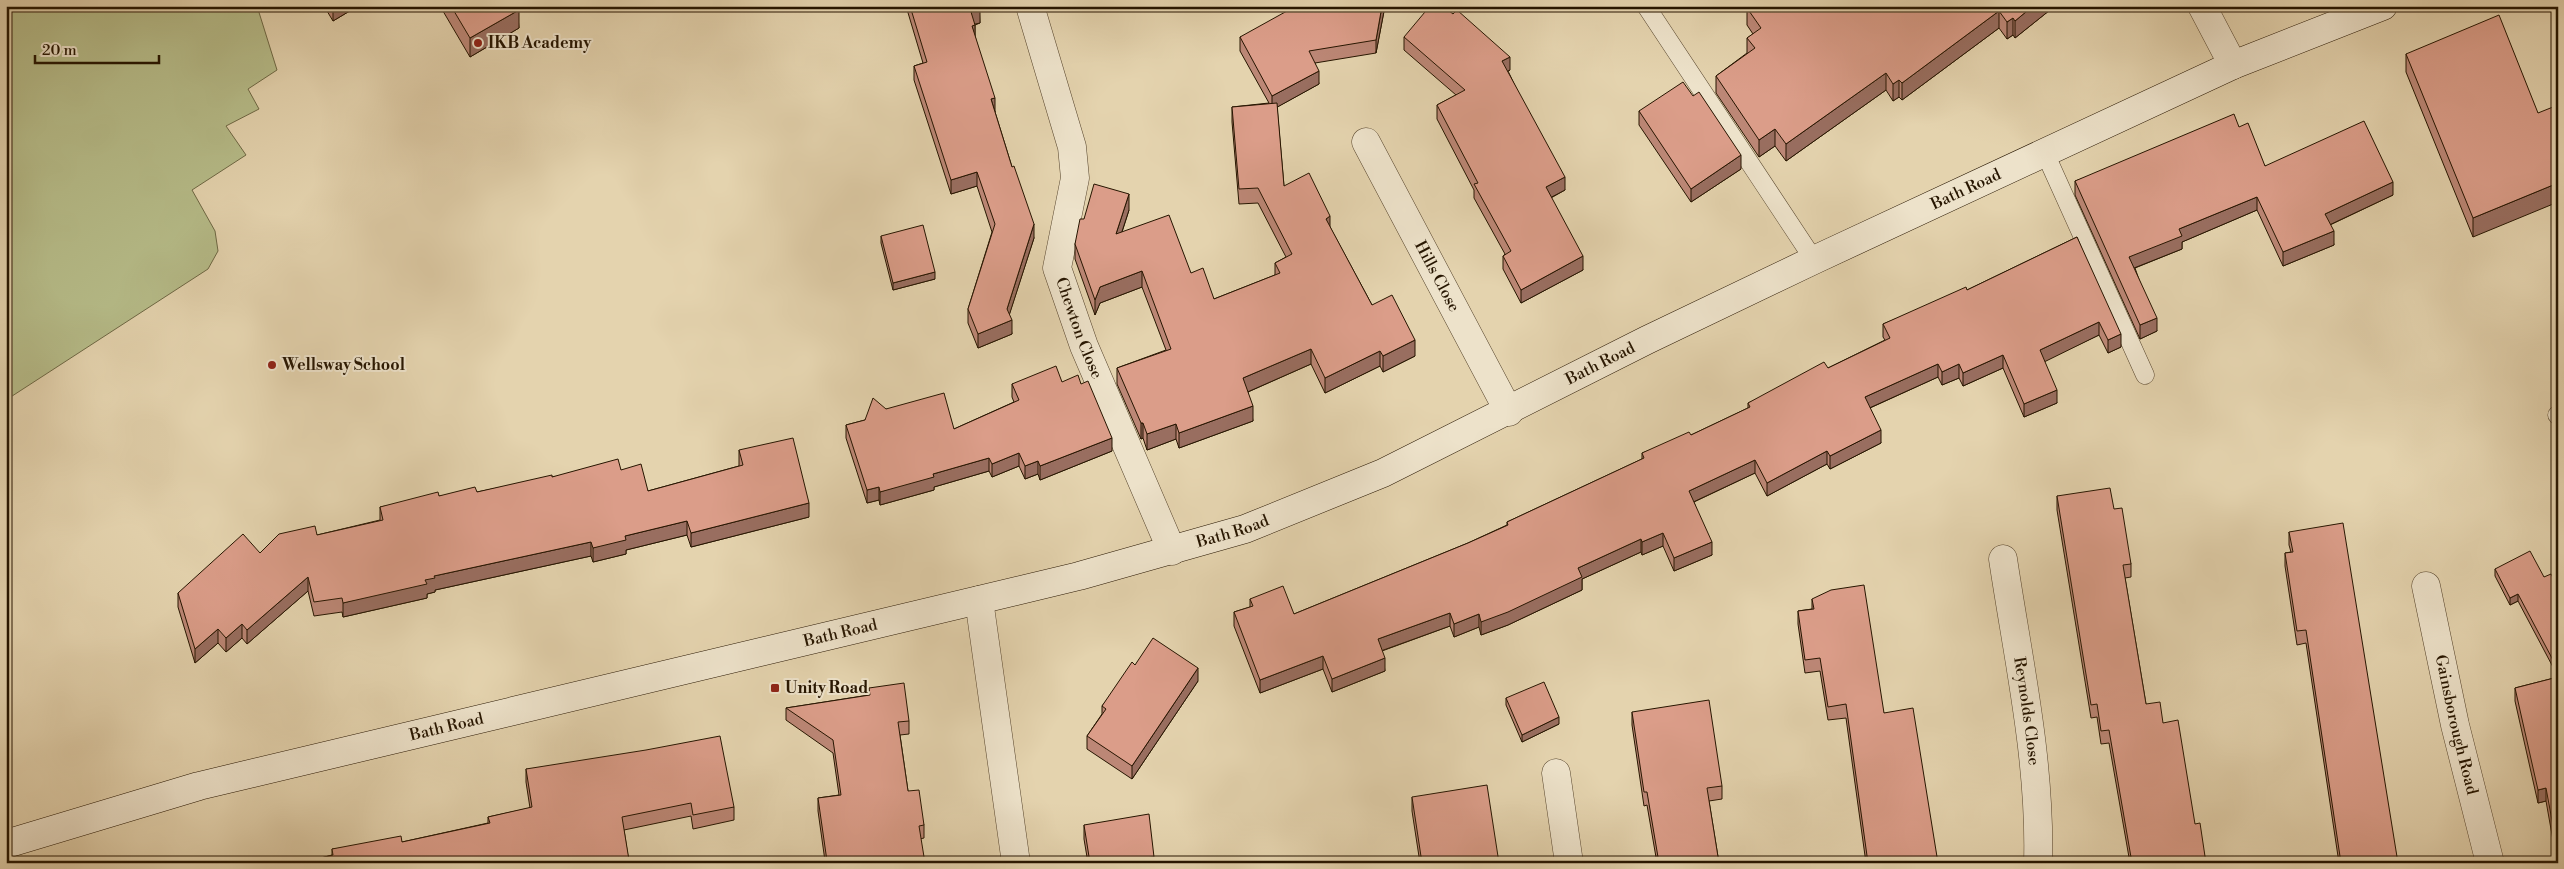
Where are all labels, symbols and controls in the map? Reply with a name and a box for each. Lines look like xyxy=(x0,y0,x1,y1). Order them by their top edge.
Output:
scale bar xyxy=(35,32,159,64)
place label: IKB Academy xyxy=(488,33,592,53)
marker: IKB Academy xyxy=(472,37,484,49)
text: 20 m xyxy=(42,41,77,60)
street label: Bath Road xyxy=(1927,164,2004,215)
street label: Hills Close xyxy=(1410,237,1464,315)
street label: Chewton Close xyxy=(1051,275,1107,382)
street label: Bath Road xyxy=(1561,338,1638,390)
place label: Wellsway School xyxy=(281,355,406,375)
marker: Wellsway School xyxy=(266,359,278,371)
street label: Bath Road xyxy=(1193,510,1272,553)
street label: Bath Road xyxy=(801,614,879,652)
street label: Gainsborough Road xyxy=(2431,653,2482,797)
street label: Reynolds Close xyxy=(2009,655,2044,766)
place label: Unity Road xyxy=(785,678,868,698)
marker: Unity Road xyxy=(769,682,781,694)
street label: Bath Road xyxy=(407,708,485,746)

